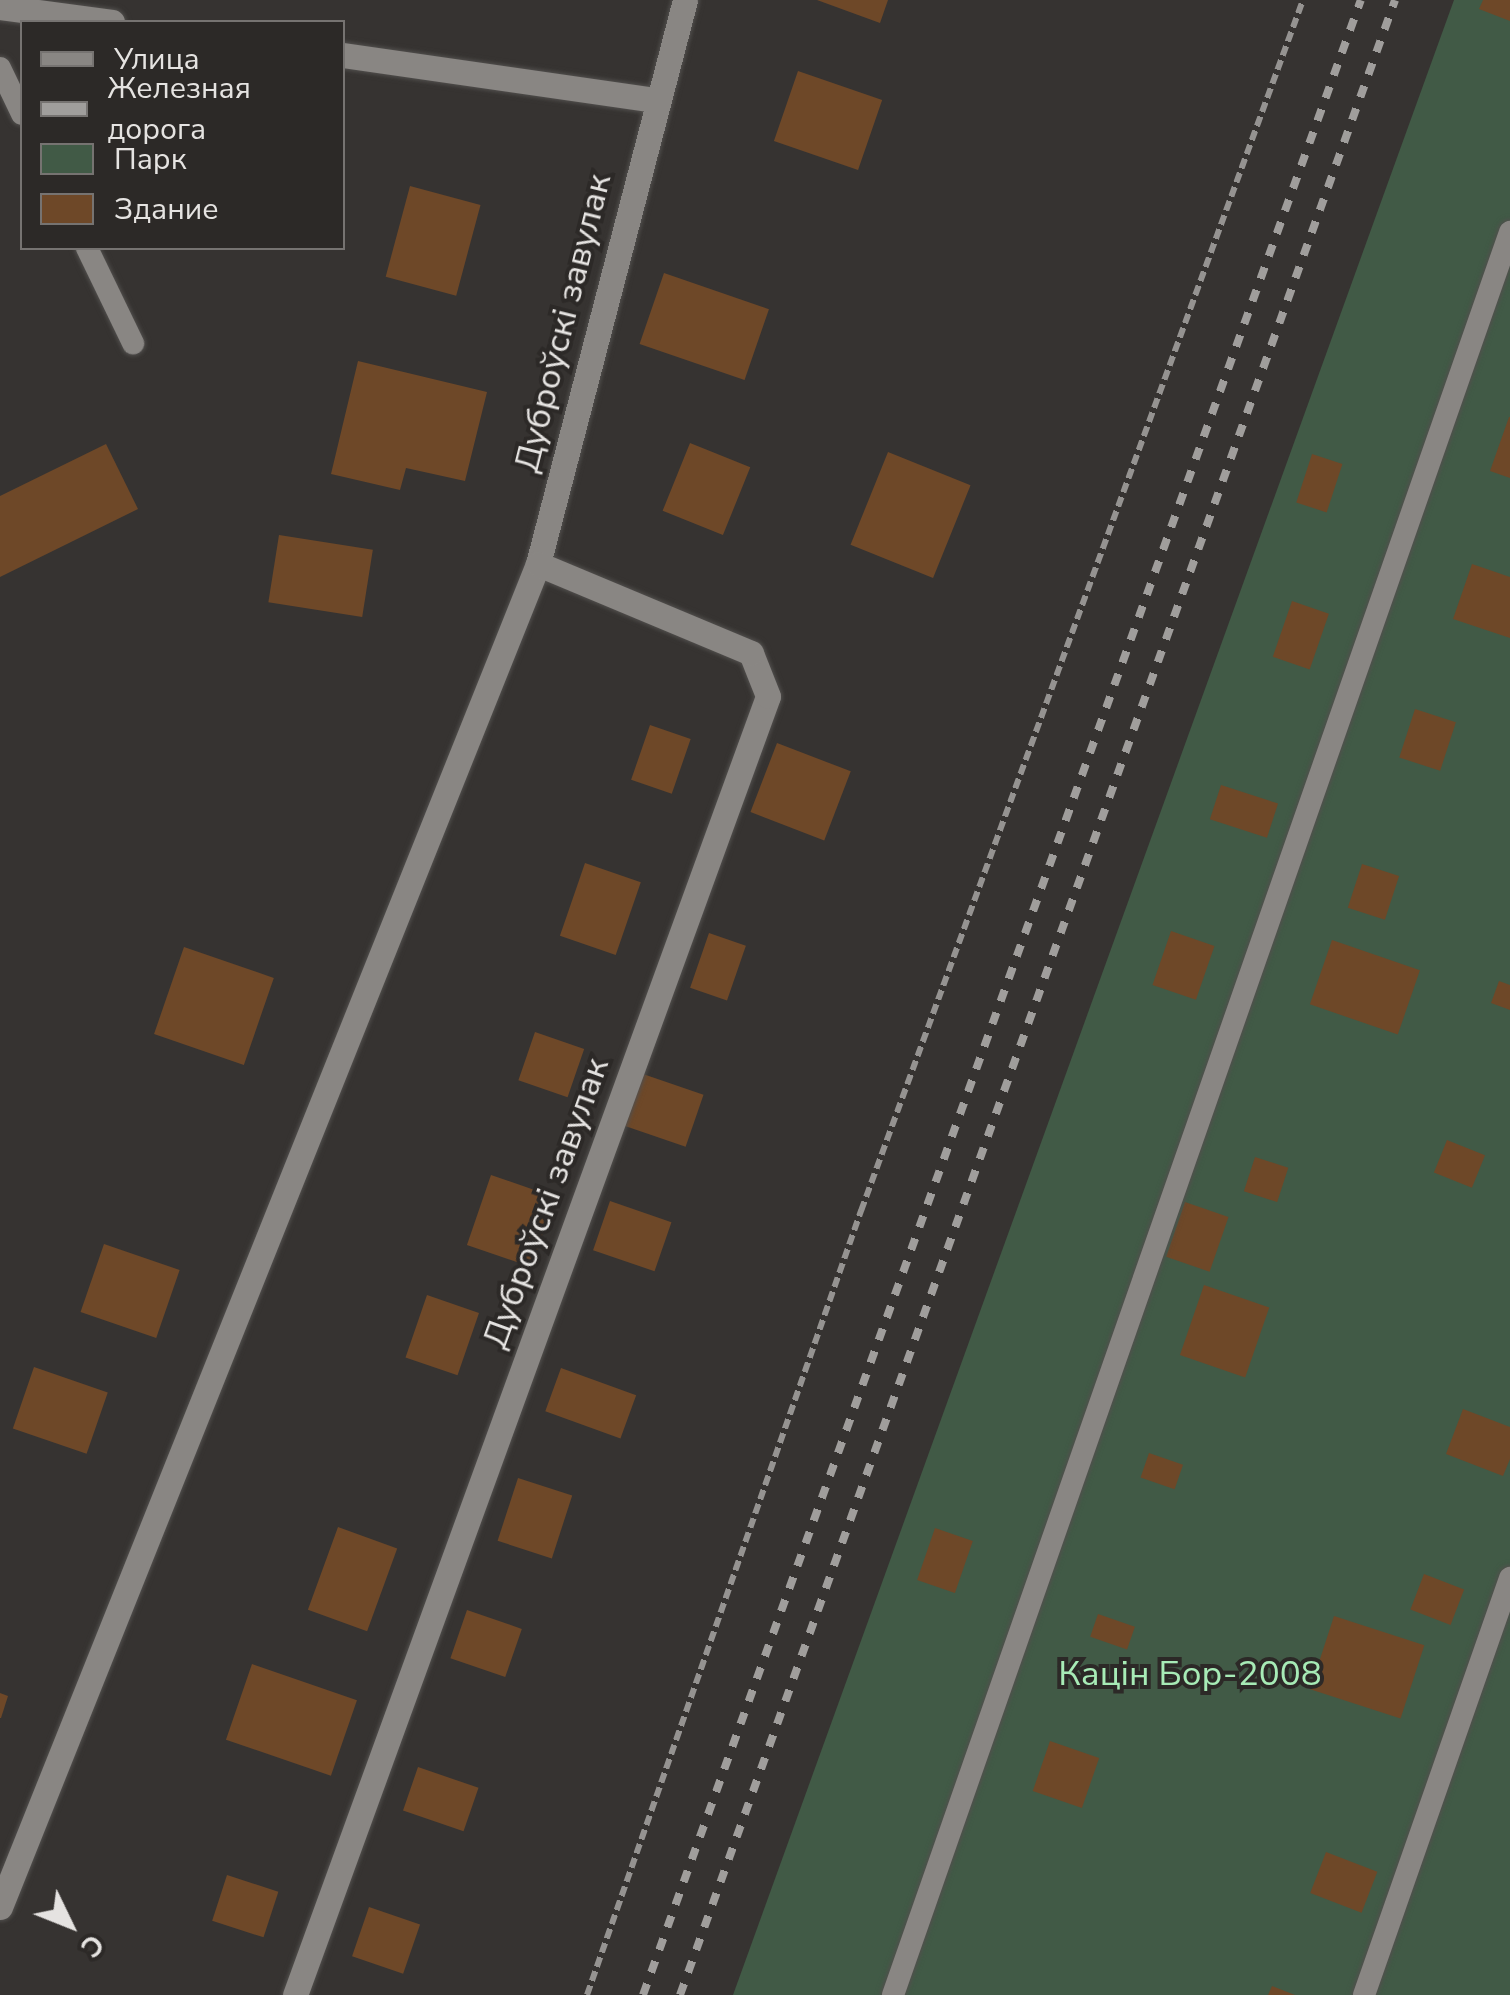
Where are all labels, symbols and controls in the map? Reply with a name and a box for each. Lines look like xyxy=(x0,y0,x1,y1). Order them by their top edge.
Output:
legend xyxy=(20,20,345,250)
text: Улица xyxy=(114,39,200,80)
text: Железная дорога xyxy=(108,68,251,150)
text: Парк xyxy=(114,139,186,180)
street label: Дуброўскі завулак xyxy=(506,170,620,476)
text: Здание xyxy=(114,189,219,230)
street label: Дуброўскі завулак xyxy=(474,1052,618,1354)
park label: Кацін Бор-2008 xyxy=(1058,1653,1322,1695)
north arrow xyxy=(20,1875,120,1975)
text: С xyxy=(72,1926,112,1965)

